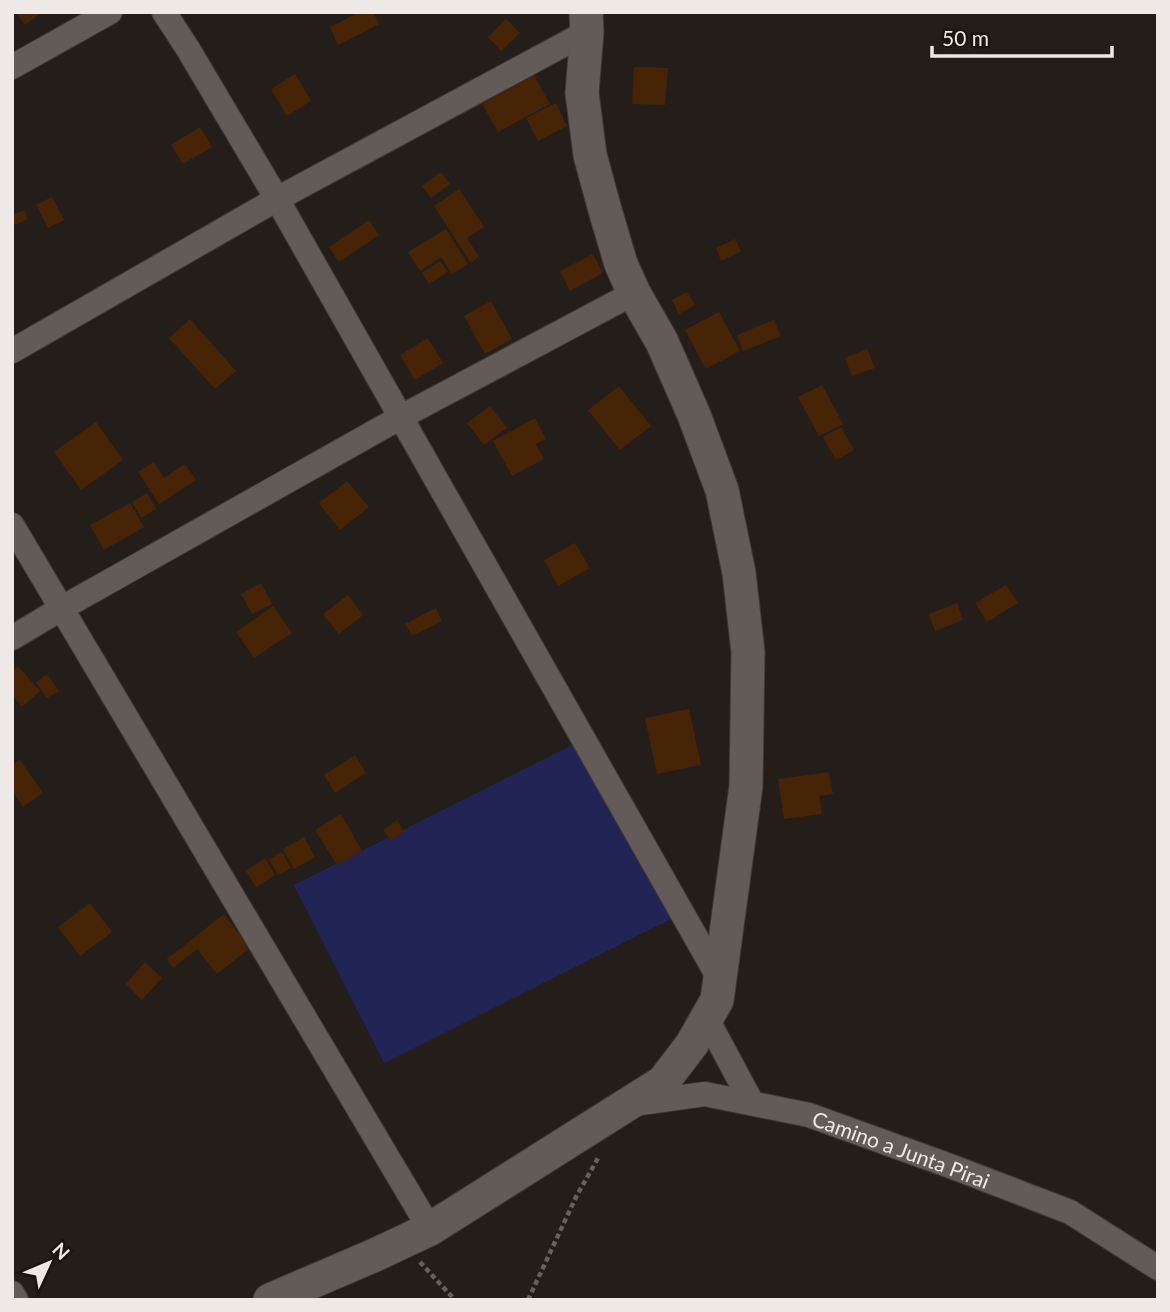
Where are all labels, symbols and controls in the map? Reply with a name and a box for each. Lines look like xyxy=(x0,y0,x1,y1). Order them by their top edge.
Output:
scale bar xyxy=(932,14,1112,58)
text: 50 m xyxy=(942,25,989,50)
street label: Camino a Junta Pirai xyxy=(809,1105,993,1193)
north arrow xyxy=(14,1228,84,1298)
text: N xyxy=(48,1238,75,1264)

